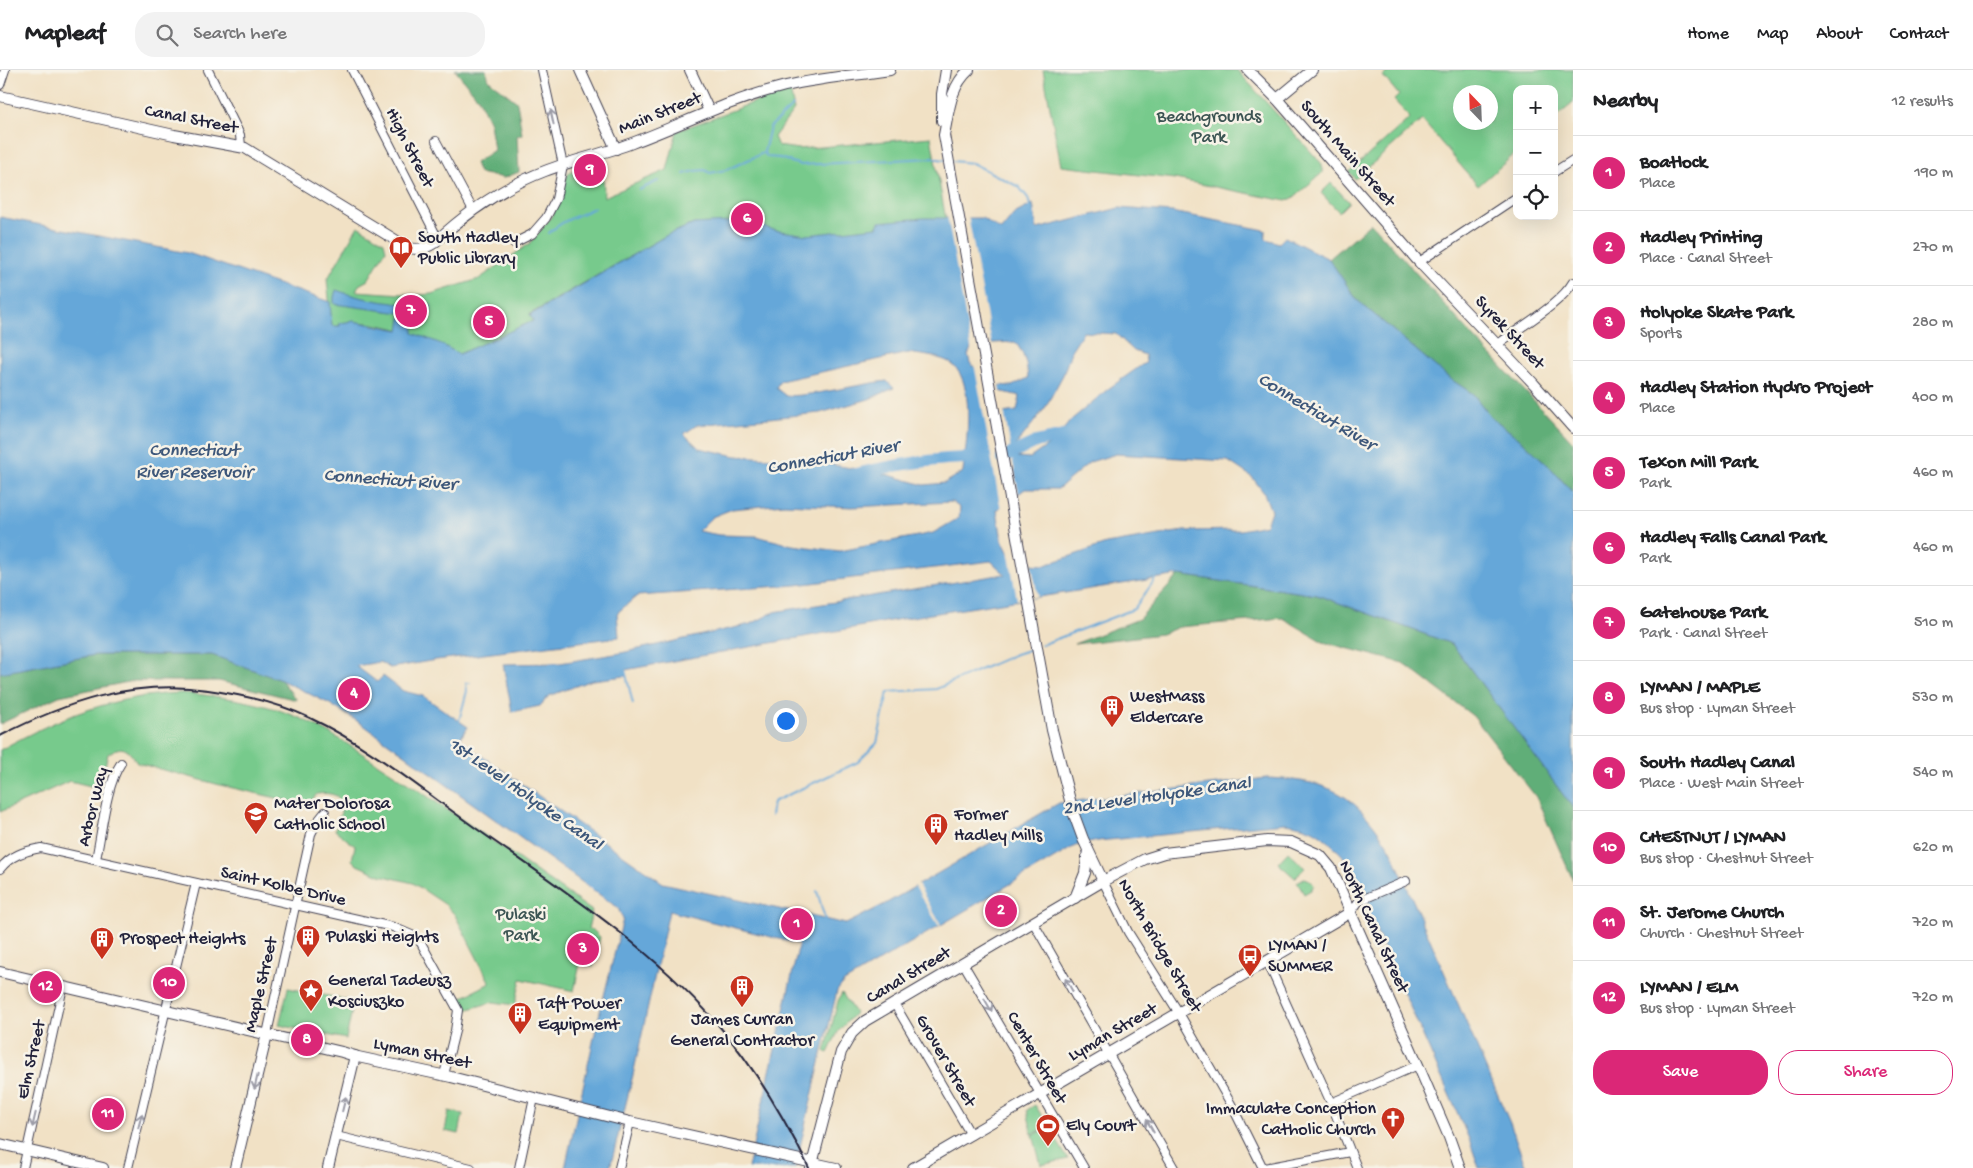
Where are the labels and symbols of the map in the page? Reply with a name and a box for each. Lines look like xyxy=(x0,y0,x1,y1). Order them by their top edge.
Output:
north arrow xyxy=(1453,85,1498,130)
street label: Main Street xyxy=(616,87,706,140)
street label: South Main Street xyxy=(1295,96,1400,213)
street label: Canal Street xyxy=(143,101,241,140)
street label: High Street xyxy=(380,105,439,193)
park label: Beachgrounds Park xyxy=(1156,107,1263,149)
one-way arrow xyxy=(547,110,556,126)
pin: 9 xyxy=(574,151,606,189)
pin: 6 xyxy=(731,200,763,238)
place label: South Hadley Public Library xyxy=(417,228,518,270)
library icon: South Hadley Public Library xyxy=(388,235,414,269)
pin: 7 xyxy=(395,292,427,330)
street label: Syrek Street xyxy=(1470,292,1550,375)
pin: 5 xyxy=(473,303,505,341)
water label: Connecticut River xyxy=(1253,369,1383,459)
water label: Connecticut River xyxy=(766,434,905,481)
water label: Connecticut River Reservoir xyxy=(136,440,256,485)
water label: Connecticut River xyxy=(323,465,461,497)
pin: 4 xyxy=(338,675,370,713)
place label: WestMass Eldercare xyxy=(1130,687,1206,729)
building icon: WestMass Eldercare xyxy=(1099,694,1125,728)
your location xyxy=(773,708,799,734)
water label: 1st Level Holyoke Canal xyxy=(444,733,608,858)
street label: Arbor Way xyxy=(74,765,114,849)
water label: 2nd Level Holyoke Canal xyxy=(1062,772,1254,822)
place label: Mater Dolorosa Catholic School xyxy=(274,794,391,836)
school or university icon: Mater Dolorosa Catholic School xyxy=(243,801,269,835)
place label: Former Hadley Mills xyxy=(953,805,1044,847)
building icon: Former Hadley Mills xyxy=(923,812,949,846)
street label: North Canal Street xyxy=(1333,858,1413,998)
street label: Saint Kolbe Drive xyxy=(218,862,348,912)
street label: North Bridge Street xyxy=(1112,876,1207,1018)
pin: 2 xyxy=(985,892,1017,930)
park label: Pulaski Park xyxy=(495,905,547,947)
pin: 1 xyxy=(781,905,813,943)
building icon: Pulaski Heights xyxy=(295,924,321,958)
building icon: Prospect Heights xyxy=(89,926,115,960)
place label: Pulaski Heights xyxy=(325,927,440,948)
place label: Prospect Heights xyxy=(119,929,247,950)
pin: 3 xyxy=(567,930,599,968)
street label: Maple Street xyxy=(241,934,283,1035)
place label: LYMAN / SUMMER xyxy=(1268,936,1333,978)
street label: Canal Street xyxy=(863,942,956,1009)
bus stop icon: LYMAN / SUMMER xyxy=(1237,943,1263,977)
pin: 10 xyxy=(153,964,185,1002)
pin: 12 xyxy=(30,968,62,1006)
place label: General Tadeusz Kosciuszko xyxy=(328,971,452,1013)
building icon: James Curran General Contractor xyxy=(729,974,755,1008)
one-way arrow xyxy=(1064,977,1074,992)
place icon: General Tadeusz Kosciuszko xyxy=(298,978,324,1012)
place label: Taft Power Equipment xyxy=(537,994,623,1036)
one-way arrow xyxy=(983,997,993,1011)
street label: Lyman Street xyxy=(1065,998,1163,1067)
building icon: Taft Power Equipment xyxy=(507,1001,533,1035)
street label: Center Street xyxy=(1001,1008,1072,1109)
place label: James Curran General Contractor xyxy=(670,1010,815,1052)
street label: Grover Street xyxy=(910,1011,981,1112)
street label: Elm Street xyxy=(13,1017,52,1101)
pin: 8 xyxy=(291,1021,323,1059)
street label: Lyman Street xyxy=(371,1033,474,1075)
one-way arrow xyxy=(251,1073,260,1089)
pin: 11 xyxy=(92,1095,124,1133)
one-way arrow xyxy=(340,1096,349,1112)
place label: Immaculate Conception Catholic Church xyxy=(1206,1099,1376,1141)
church icon: Immaculate Conception Catholic Church xyxy=(1380,1106,1406,1140)
one-way arrow xyxy=(29,1112,38,1128)
one-way arrow xyxy=(136,1113,145,1129)
sports icon: Ely Court xyxy=(1035,1113,1061,1147)
place label: Ely Court xyxy=(1066,1116,1137,1137)
one-way arrow xyxy=(1145,1118,1155,1133)

